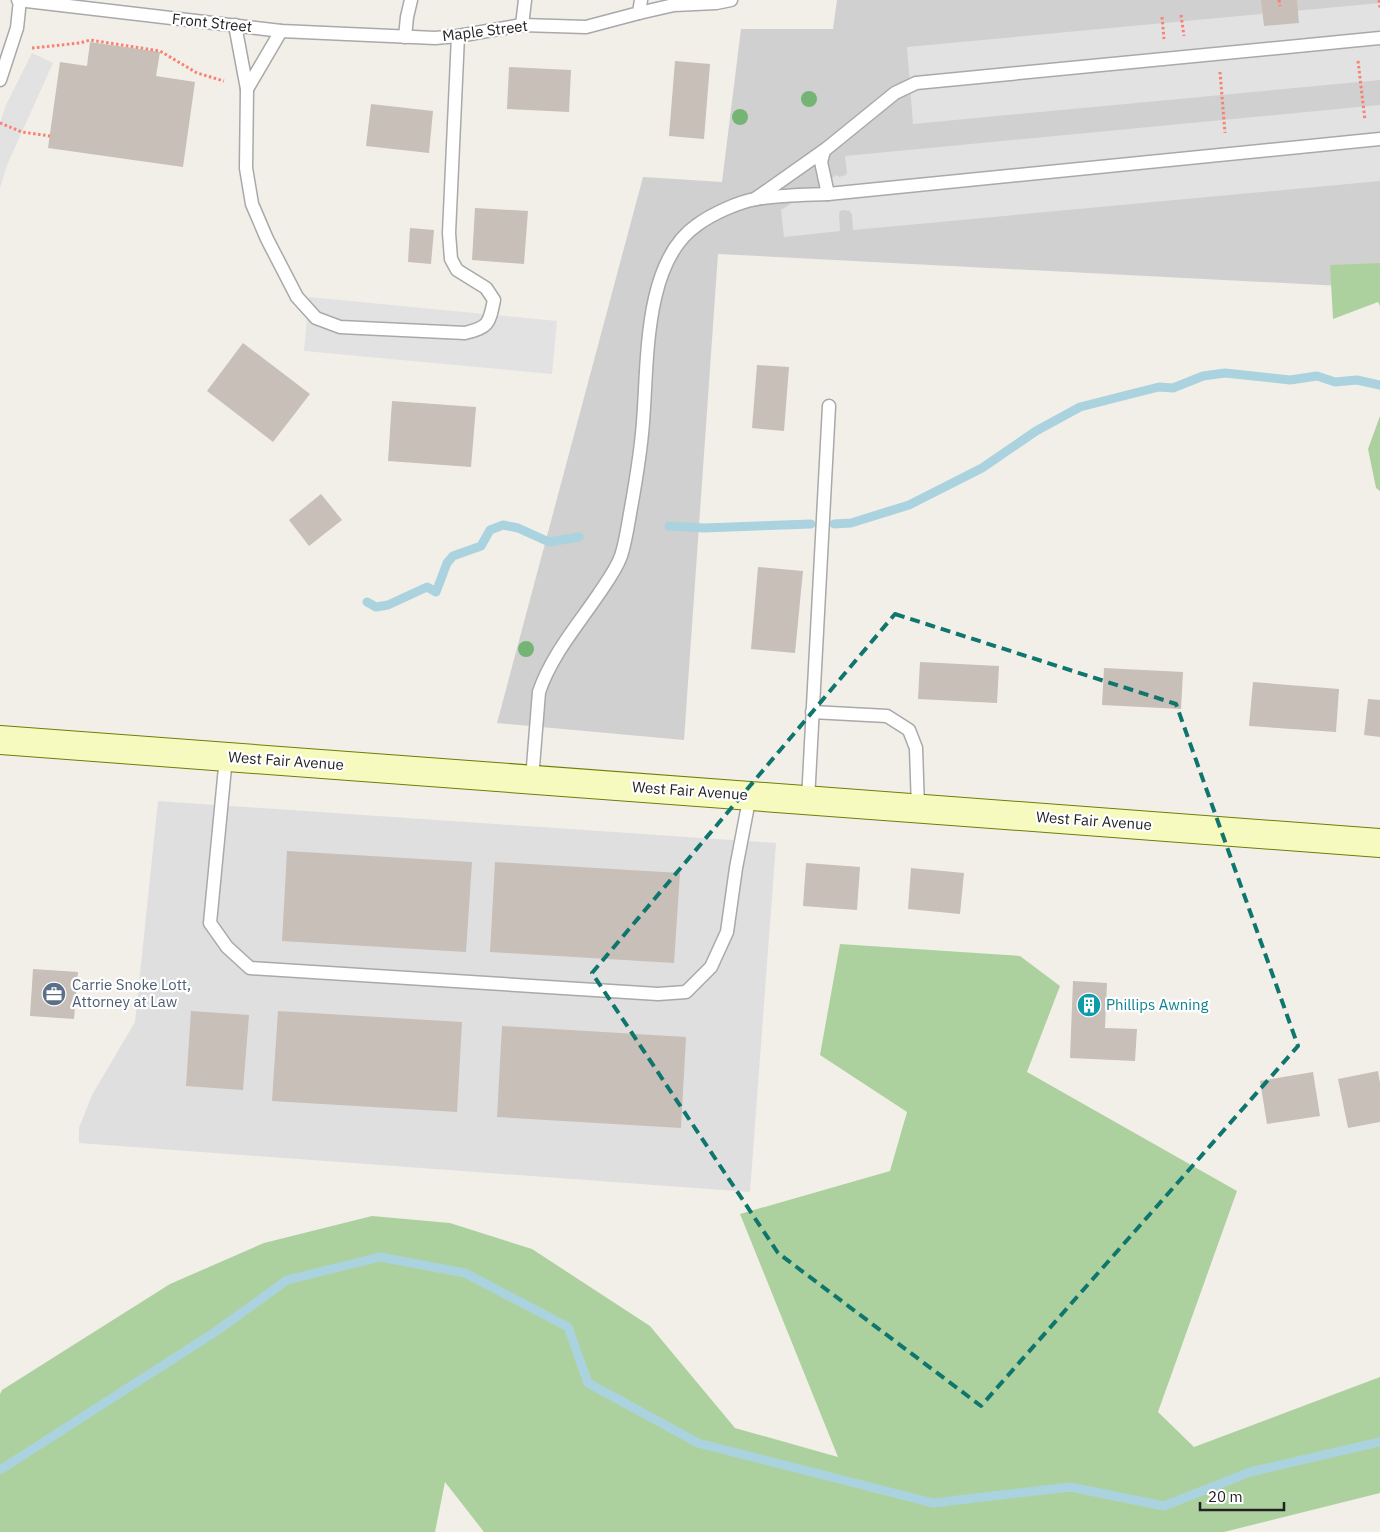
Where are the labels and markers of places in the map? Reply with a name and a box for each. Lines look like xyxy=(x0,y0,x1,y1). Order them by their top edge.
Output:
place label: Carrie Snoke Lott, Attorney at Law xyxy=(72,975,191,1011)
office icon: Carrie Snoke Lott, Attorney at Law xyxy=(41,981,67,1007)
building icon: Phillips Awning xyxy=(1076,992,1102,1018)
place label: Phillips Awning xyxy=(1106,995,1209,1014)

